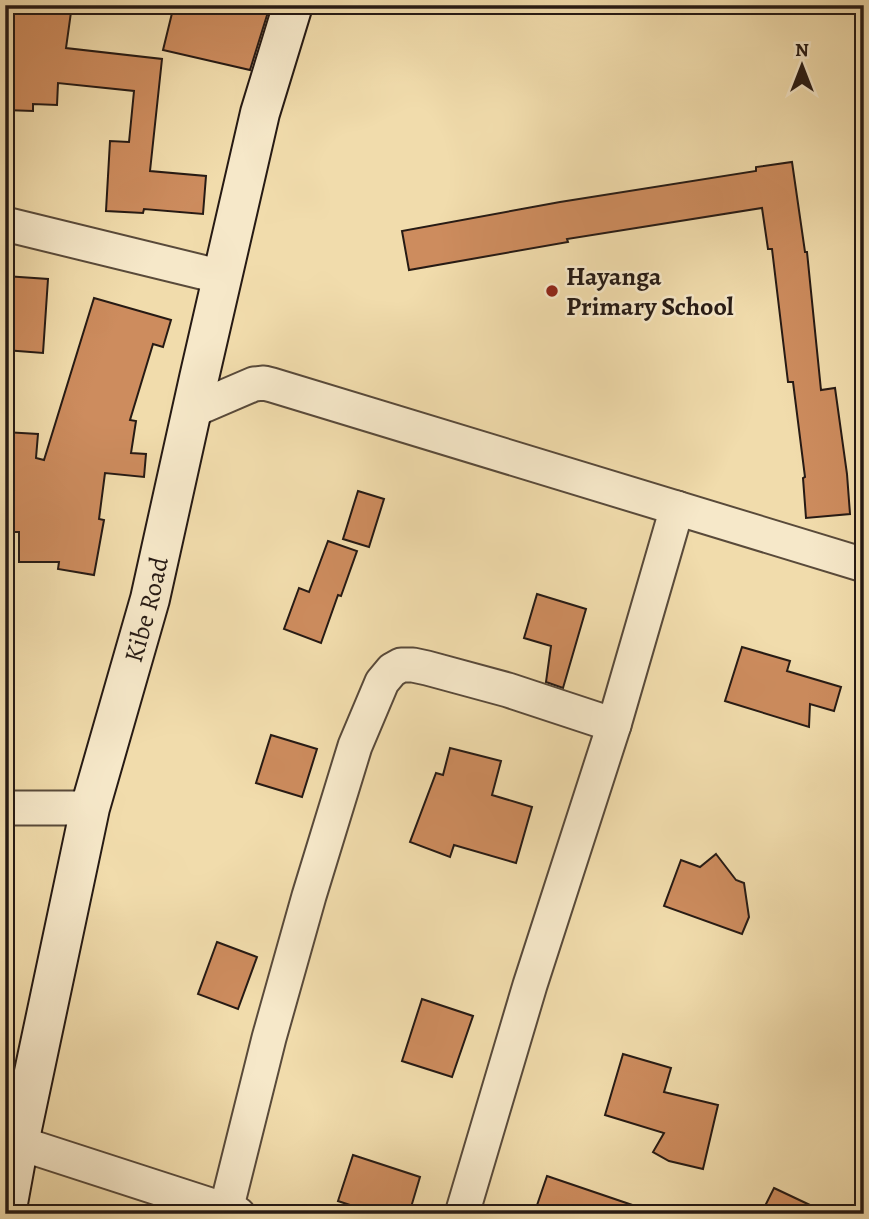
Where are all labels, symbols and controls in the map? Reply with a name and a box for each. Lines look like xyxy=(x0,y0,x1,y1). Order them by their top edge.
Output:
north arrow xyxy=(768,32,838,102)
text: N xyxy=(795,37,809,63)
place label: Hayanga Primary School xyxy=(566,259,734,324)
marker: Hayanga Primary School xyxy=(544,283,560,299)
street label: Kibe Road xyxy=(115,553,176,666)

